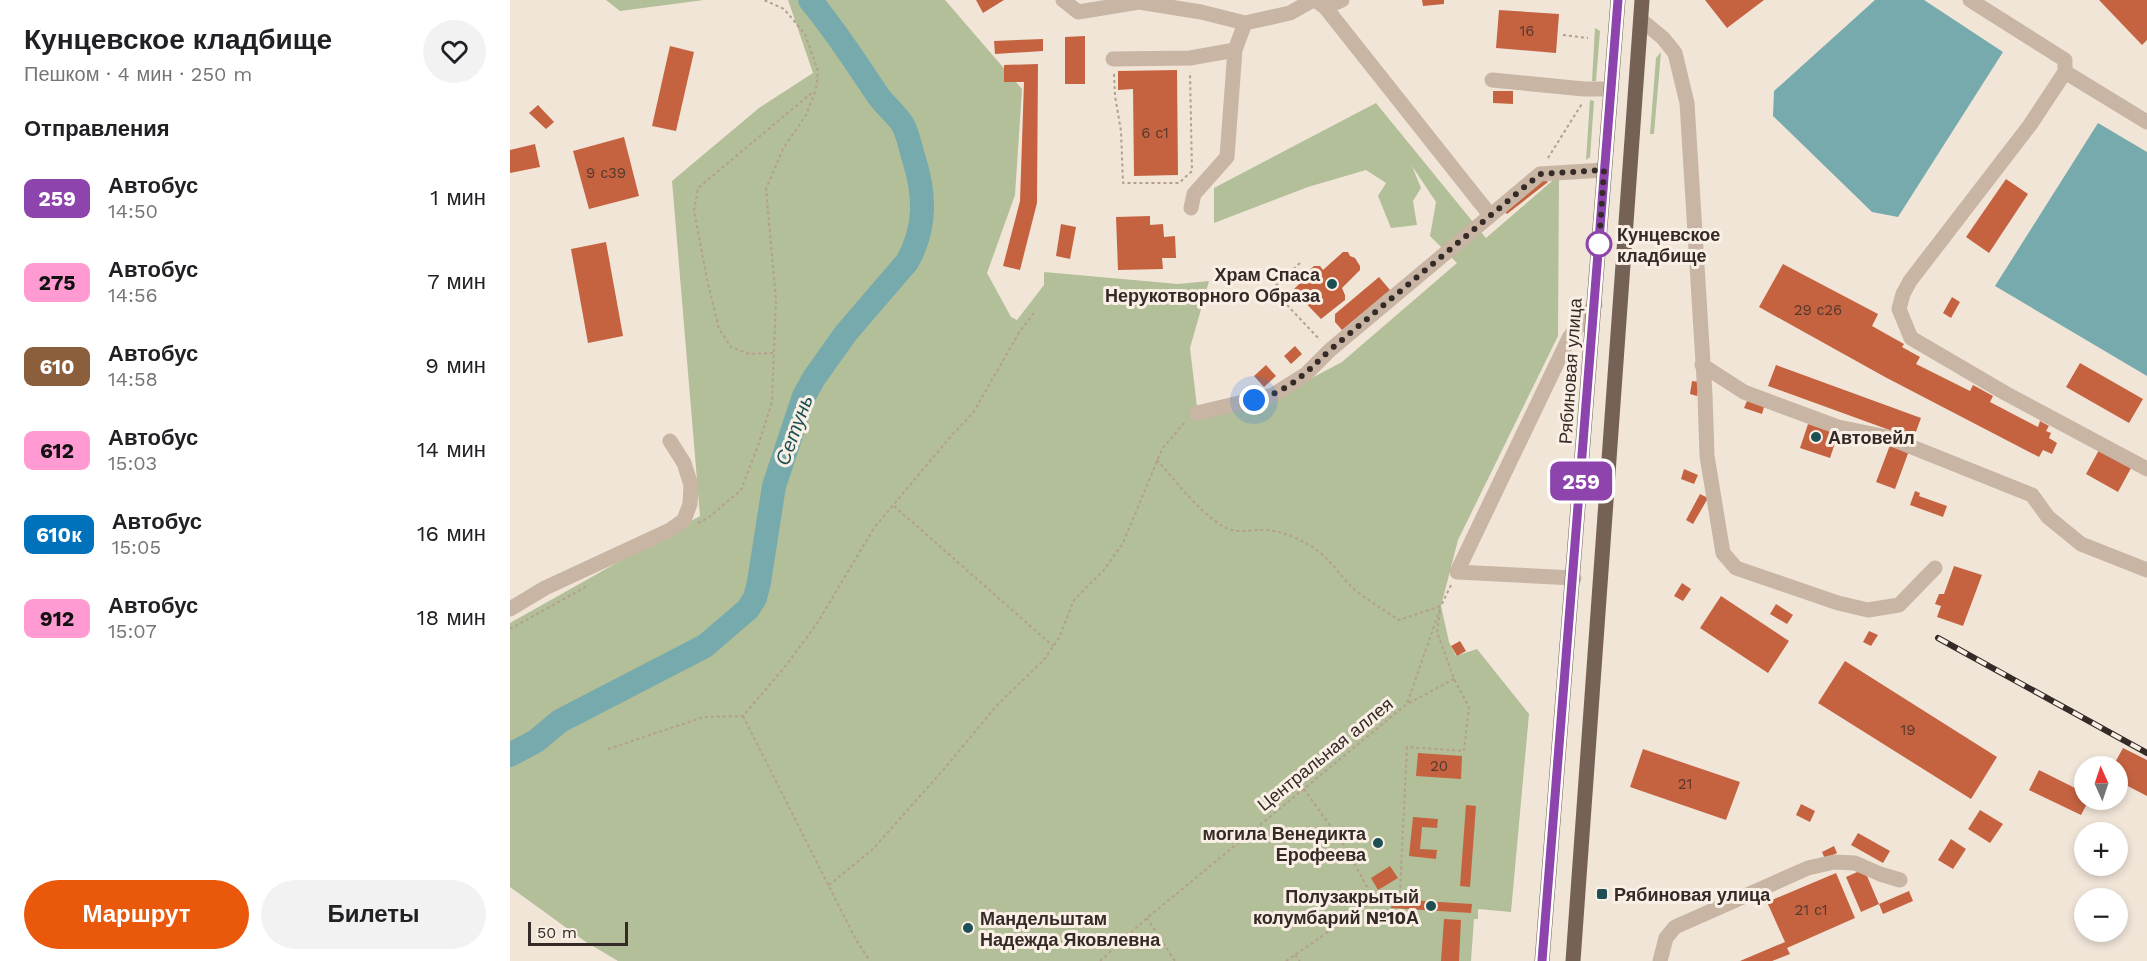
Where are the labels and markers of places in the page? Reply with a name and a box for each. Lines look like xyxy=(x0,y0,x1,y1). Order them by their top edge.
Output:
place label: Кунцевское кладбище xyxy=(1617,224,1720,266)
marker: Кунцевское кладбище xyxy=(1586,231,1612,257)
place label: Храм Спаса Нерукотворного Образа xyxy=(1105,264,1321,306)
marker: Храм Спаса Нерукотворного Образа xyxy=(1325,277,1339,291)
place label: Автовейл xyxy=(1828,427,1915,448)
marker: Автовейл xyxy=(1809,430,1823,444)
place label: могила Венедикта Ерофеева xyxy=(1203,823,1367,865)
marker: могила Венедикта Ерофеева xyxy=(1371,836,1385,850)
place label: Рябиновая улица xyxy=(1614,884,1771,905)
place label: Полузакрытый колумбарий №10А xyxy=(1253,886,1419,928)
marker: Рябиновая улица xyxy=(1595,887,1609,901)
marker: Полузакрытый колумбарий №10А xyxy=(1424,899,1438,913)
place label: Мандельштам Надежда Яковлевна xyxy=(980,908,1161,950)
marker: Мандельштам Надежда Яковлевна xyxy=(961,921,975,935)

